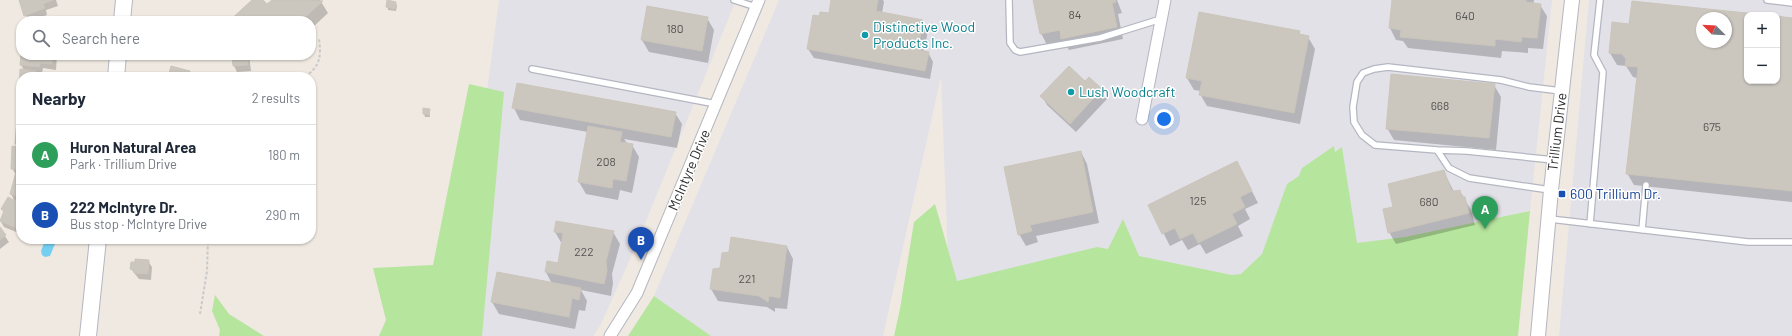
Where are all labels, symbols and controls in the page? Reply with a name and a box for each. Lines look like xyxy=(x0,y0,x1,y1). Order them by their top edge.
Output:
house number: 84 xyxy=(1069,7,1081,21)
house number: 640 xyxy=(1455,8,1475,22)
north arrow xyxy=(1696,12,1732,48)
map controls xyxy=(1744,12,1780,84)
button: + xyxy=(1744,12,1780,48)
search box xyxy=(16,16,316,60)
place label: Distinctive Wood Products Inc. xyxy=(873,18,975,51)
house number: 180 xyxy=(666,21,684,35)
icon: search xyxy=(30,27,52,49)
text: Search here xyxy=(62,29,140,47)
marker: Distinctive Wood Products Inc. xyxy=(860,30,870,40)
button: − xyxy=(1744,48,1780,84)
place label: Lush Woodcraft xyxy=(1079,83,1176,100)
marker: Lush Woodcraft xyxy=(1066,87,1076,97)
text: Nearby xyxy=(32,88,86,108)
text: 2 results xyxy=(252,90,300,106)
street label: Trillium Drive xyxy=(1543,92,1570,172)
house number: 668 xyxy=(1431,98,1449,112)
your location xyxy=(1154,109,1174,129)
house number: 675 xyxy=(1703,119,1721,133)
street label: McIntyre Drive xyxy=(664,127,713,213)
text: Huron Natural Area xyxy=(70,138,196,156)
text: A xyxy=(41,147,49,163)
text: 180 m xyxy=(268,147,300,163)
house number: 208 xyxy=(596,154,616,168)
text: Park · Trillium Drive xyxy=(70,156,177,172)
place label: 600 Trillium Dr. xyxy=(1570,185,1661,202)
marker: 600 Trillium Dr. xyxy=(1557,189,1567,199)
house number: 125 xyxy=(1190,193,1206,207)
house number: 680 xyxy=(1419,194,1439,208)
pin: A xyxy=(1472,196,1498,229)
text: 222 McIntyre Dr. xyxy=(70,198,178,216)
text: B xyxy=(41,207,49,223)
text: 290 m xyxy=(266,207,300,223)
text: Bus stop · McIntyre Drive xyxy=(70,216,207,232)
pin: B xyxy=(628,227,654,260)
house number: 222 xyxy=(574,244,594,258)
house number: 221 xyxy=(739,271,755,285)

